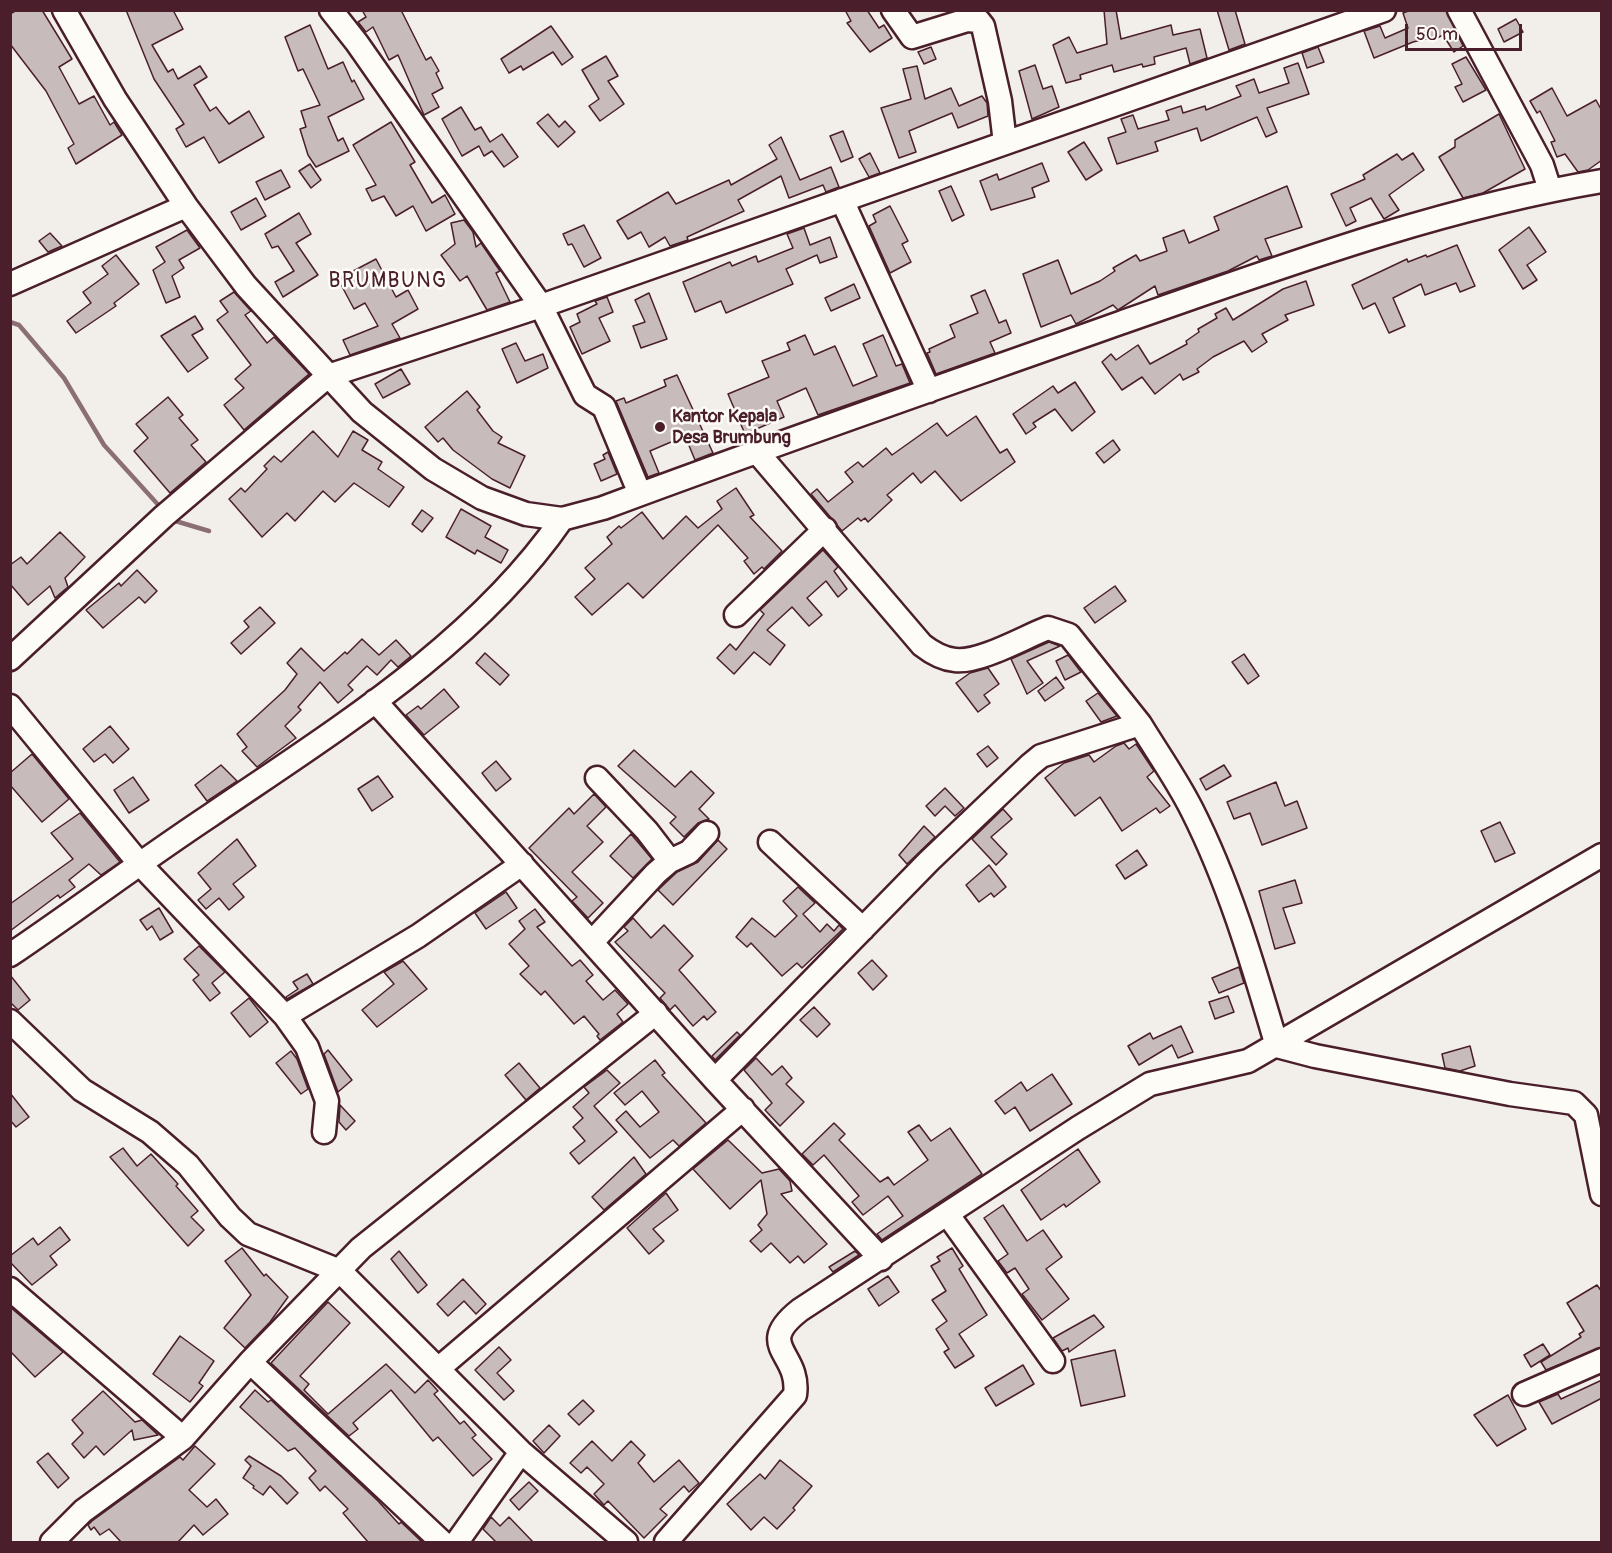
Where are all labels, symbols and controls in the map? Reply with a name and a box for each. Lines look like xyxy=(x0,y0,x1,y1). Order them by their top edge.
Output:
scale bar xyxy=(1408,12,1525,50)
text: 50 m xyxy=(1416,23,1458,46)
district label: BRUMBUNG xyxy=(329,269,447,295)
place label: Kantor Kepala Desa Brumbung xyxy=(672,406,791,448)
marker: Kantor Kepala Desa Brumbung xyxy=(653,420,667,434)

